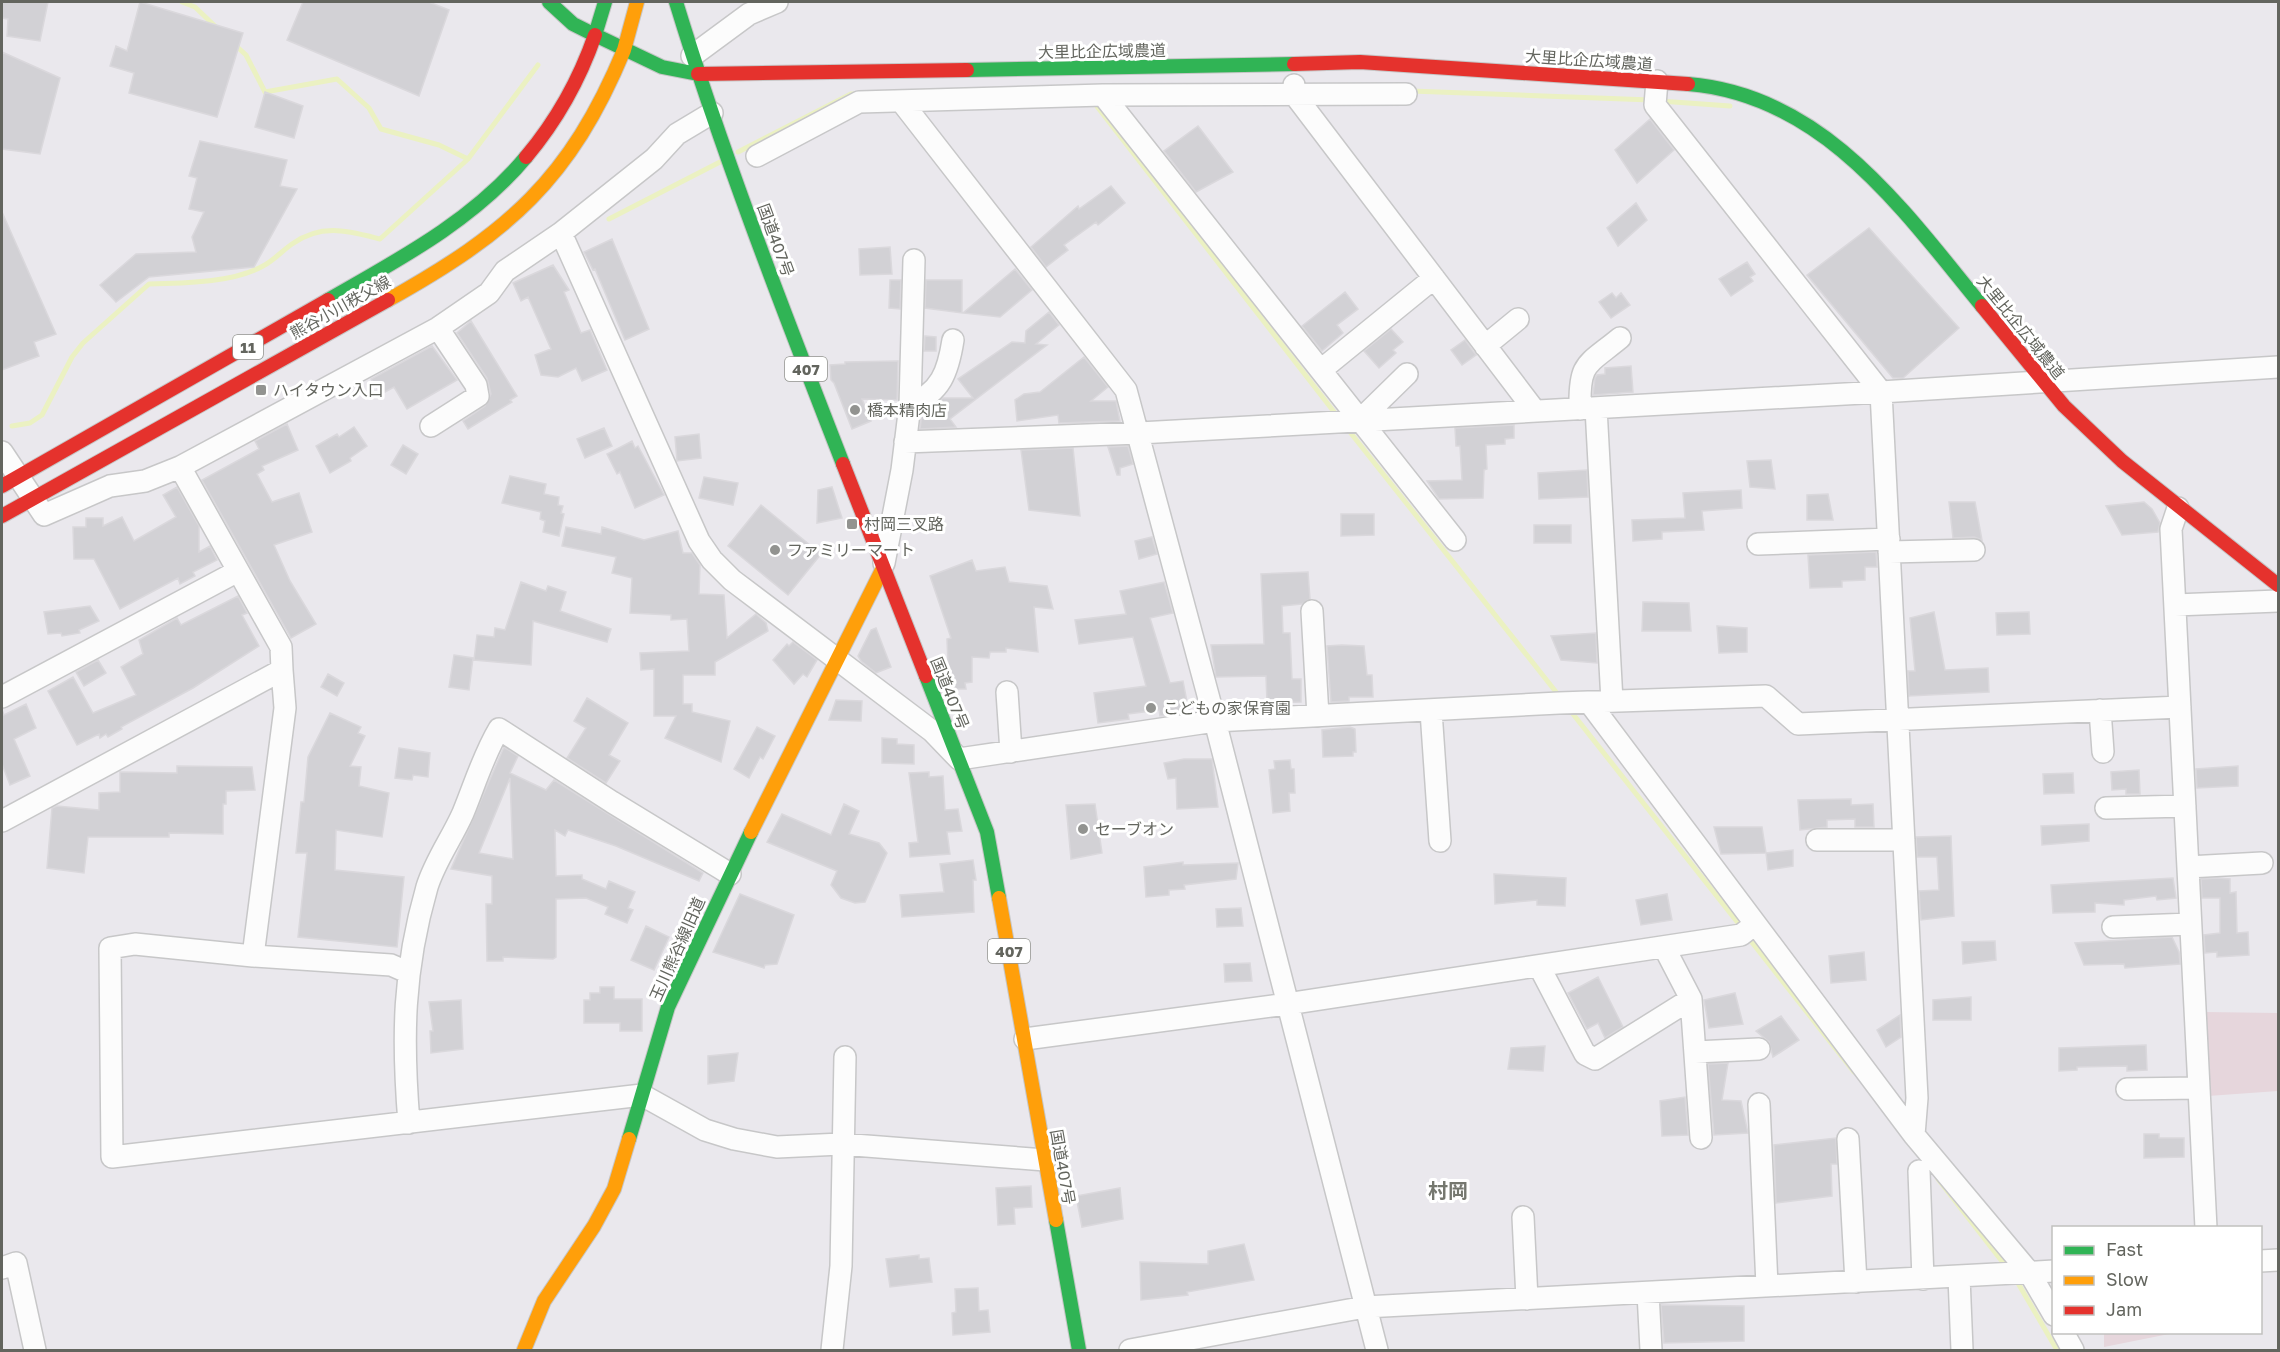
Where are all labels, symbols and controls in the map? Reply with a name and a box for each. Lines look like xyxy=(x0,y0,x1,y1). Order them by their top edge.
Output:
street label: 大里比企広域農道 xyxy=(1038,40,1166,62)
street label: 大里比企広域農道 xyxy=(1524,46,1654,74)
street label: 国道407号 xyxy=(754,201,798,279)
street label: 熊谷小川秩父線 xyxy=(286,271,394,343)
street label: 大里比企広域農道 xyxy=(1973,271,2069,383)
road number: 11 xyxy=(233,335,263,359)
road number: 407 xyxy=(785,357,827,381)
place label: ハイタウン入口 xyxy=(273,380,384,400)
marker: ハイタウン入口 xyxy=(254,383,268,397)
place label: 橋本精肉店 xyxy=(867,400,947,420)
marker: 橋本精肉店 xyxy=(848,403,862,417)
place label: 村岡三叉路 xyxy=(864,514,944,534)
marker: 村岡三叉路 xyxy=(845,517,859,531)
place label: ファミリーマート xyxy=(787,540,915,560)
marker: ファミリーマート xyxy=(768,543,782,557)
street label: 国道407号 xyxy=(926,654,974,732)
place label: こどもの家保育園 xyxy=(1163,698,1291,718)
marker: こどもの家保育園 xyxy=(1144,701,1158,715)
place label: セーブオン xyxy=(1095,819,1174,839)
marker: セーブオン xyxy=(1076,822,1090,836)
street label: 玉川熊谷線旧道 xyxy=(645,894,709,1004)
road number: 407 xyxy=(988,939,1030,963)
street label: 国道407号 xyxy=(1047,1128,1079,1206)
district label: 村岡 xyxy=(1428,1178,1468,1202)
legend xyxy=(2052,1226,2262,1334)
text: Fast xyxy=(2106,1238,2143,1260)
text: Slow xyxy=(2106,1268,2149,1290)
text: Jam xyxy=(2106,1298,2142,1320)

